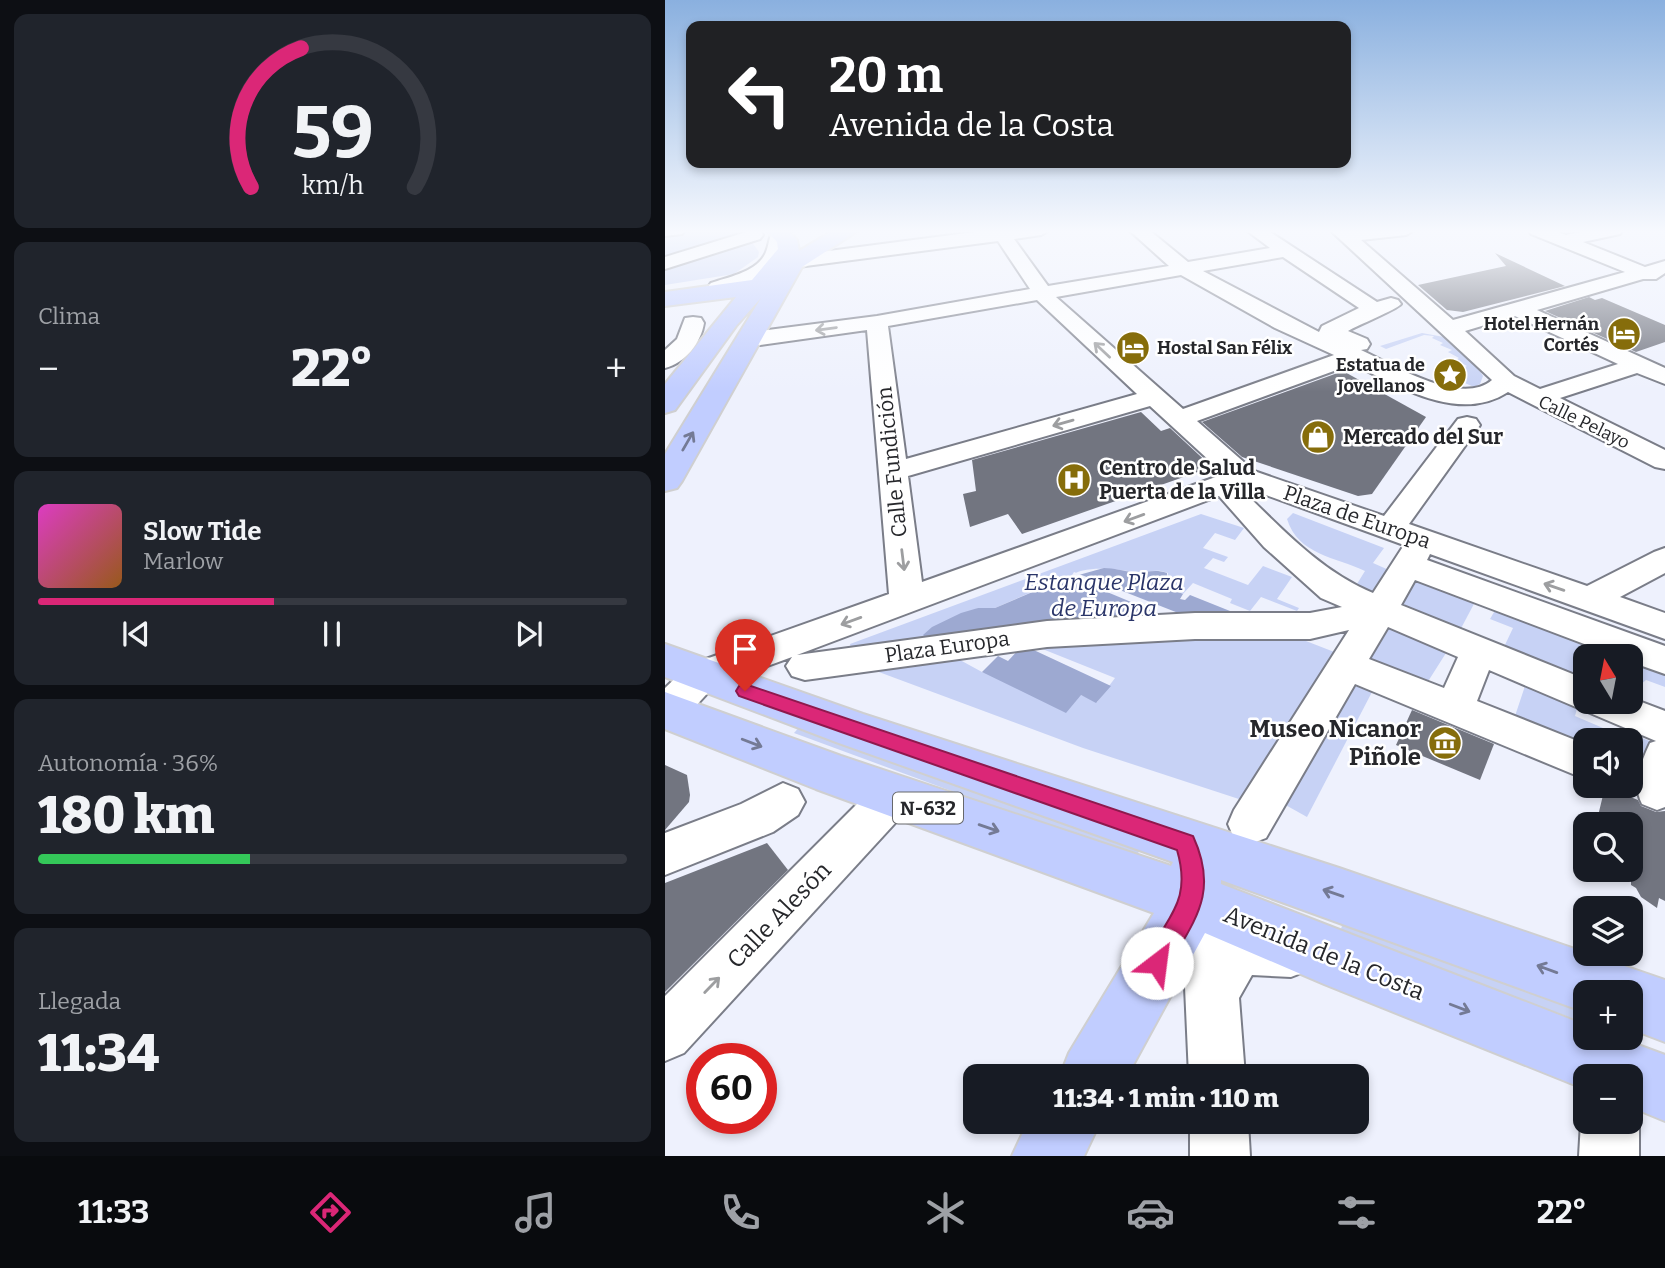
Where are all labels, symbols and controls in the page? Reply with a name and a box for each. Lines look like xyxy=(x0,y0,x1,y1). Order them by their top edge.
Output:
text: 20 m xyxy=(829,46,943,105)
icon: left xyxy=(714,49,805,140)
text: 59 xyxy=(291,90,374,177)
text: Avenida de la Costa xyxy=(829,106,1114,144)
text: km/h xyxy=(302,171,364,201)
text: Clima xyxy=(38,302,100,330)
place label: Hotel Hernán Cortés xyxy=(1484,313,1599,356)
hotel icon: Hotel Hernán Cortés xyxy=(1605,315,1643,353)
one-way arrow xyxy=(815,323,838,336)
hotel icon: Hostal San Félix xyxy=(1114,329,1152,367)
text: 22° xyxy=(291,337,373,400)
place label: Hostal San Félix xyxy=(1157,337,1293,359)
one-way arrow xyxy=(1093,342,1111,358)
text: − xyxy=(38,346,59,392)
text: + xyxy=(605,346,627,392)
place label: Estatua de Jovellanos xyxy=(1336,354,1425,397)
place icon: Estatua de Jovellanos xyxy=(1431,356,1469,394)
street label: Calle Fundición xyxy=(871,386,913,538)
street label: Calle Pelayo xyxy=(1535,390,1633,454)
one-way arrow xyxy=(1052,417,1074,430)
shop icon: Mercado del Sur xyxy=(1299,418,1337,456)
place label: Mercado del Sur xyxy=(1343,424,1503,450)
one-way arrow xyxy=(681,431,695,451)
place label: Centro de Salud Puerta de la Villa xyxy=(1099,455,1266,505)
hospital icon: Centro de Salud Puerta de la Villa xyxy=(1055,461,1093,499)
street label: Plaza de Europa xyxy=(1280,480,1435,555)
one-way arrow xyxy=(1123,512,1145,525)
text: Slow Tide xyxy=(143,516,262,547)
text: Marlow xyxy=(143,547,223,575)
one-way arrow xyxy=(897,548,910,571)
water label: Estanque Plaza de Europa xyxy=(1024,568,1184,622)
one-way arrow xyxy=(1544,580,1566,592)
icon: previous xyxy=(117,615,155,653)
icon: pause xyxy=(313,615,351,653)
icon: next xyxy=(510,615,548,653)
one-way arrow xyxy=(841,616,863,628)
pin xyxy=(715,619,775,691)
street label: Plaza Europa xyxy=(883,625,1012,669)
icon: arrive xyxy=(726,630,764,668)
north arrow xyxy=(1573,644,1643,714)
map controls xyxy=(1573,644,1643,1134)
place label: Museo Nicanor Piñole xyxy=(1250,715,1421,771)
museum icon: Museo Nicanor Piñole xyxy=(1426,724,1464,762)
button: sound xyxy=(1573,728,1643,798)
one-way arrow xyxy=(740,738,762,750)
text: Autonomía · 36% xyxy=(38,749,218,777)
text: 180 km xyxy=(38,784,215,847)
road number: N-632 xyxy=(893,792,963,824)
button: search xyxy=(1573,812,1643,882)
one-way arrow xyxy=(977,823,999,835)
street label: Calle Alesón xyxy=(721,856,837,974)
one-way arrow xyxy=(1322,886,1344,899)
button: layers xyxy=(1573,896,1643,966)
street label: Avenida de la Costa xyxy=(1220,900,1428,1006)
position arrow xyxy=(1120,926,1194,1000)
one-way arrow xyxy=(1537,962,1559,974)
one-way arrow xyxy=(704,976,721,993)
button: + xyxy=(1573,980,1643,1050)
text: Llegada xyxy=(38,987,121,1015)
one-way arrow xyxy=(1449,1003,1471,1016)
text: 11:34 xyxy=(38,1022,159,1085)
speed limit sign: 60 xyxy=(686,1043,777,1134)
button: − xyxy=(1573,1064,1643,1134)
text: 11:34 · 1 min · 110 m xyxy=(1053,1083,1279,1114)
icon: directions xyxy=(306,1188,355,1237)
icon: music xyxy=(511,1188,560,1237)
icon: phone xyxy=(716,1188,765,1237)
icon: climate xyxy=(921,1188,970,1237)
icon: car xyxy=(1126,1188,1175,1237)
icon: filters xyxy=(1332,1188,1381,1237)
text: 11:33 xyxy=(78,1193,150,1231)
text: 22° xyxy=(1537,1193,1587,1231)

